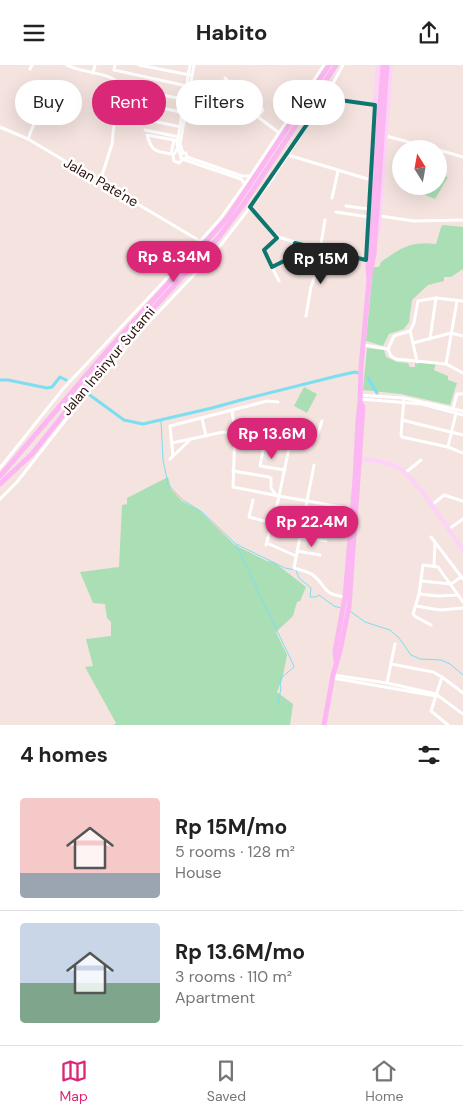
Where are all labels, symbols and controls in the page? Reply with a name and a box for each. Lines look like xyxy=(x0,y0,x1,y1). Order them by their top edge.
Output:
text: Habito xyxy=(196,18,267,47)
icon: menu xyxy=(20,19,48,47)
icon: share xyxy=(415,19,443,47)
chip: Buy xyxy=(15,80,82,125)
chip: Rent xyxy=(92,80,166,125)
chip: Filters xyxy=(176,80,263,125)
chip: New xyxy=(273,80,345,125)
north arrow xyxy=(392,140,448,195)
map controls xyxy=(392,140,447,195)
street label: Jalan Pate'ne xyxy=(60,153,142,211)
pin: Rp 8.34M xyxy=(122,241,226,283)
pin: Rp 15M xyxy=(280,243,362,285)
text: Rp 8.34M xyxy=(138,246,210,267)
text: Rp 15M xyxy=(294,248,348,269)
street label: Jalan Insinyur Sutami xyxy=(57,303,159,419)
pin: Rp 13.6M xyxy=(220,417,324,460)
text: Rp 13.6M xyxy=(238,423,306,444)
pin: Rp 22.4M xyxy=(260,505,364,548)
text: Rp 22.4M xyxy=(276,511,348,532)
text: 4 homes xyxy=(20,741,108,769)
icon: filters xyxy=(415,741,443,769)
text: Rp 15M/mo xyxy=(175,813,287,841)
icon: home xyxy=(60,818,120,878)
text: 5 rooms · 128 m² xyxy=(175,841,295,862)
text: House xyxy=(175,862,222,883)
text: Rp 13.6M/mo xyxy=(175,938,305,966)
icon: home xyxy=(60,943,120,1003)
text: 3 rooms · 110 m² xyxy=(175,966,292,987)
text: Apartment xyxy=(175,987,255,1008)
tab: Map xyxy=(60,1057,88,1105)
tab: Saved xyxy=(207,1057,246,1105)
tab: Home xyxy=(365,1057,403,1105)

